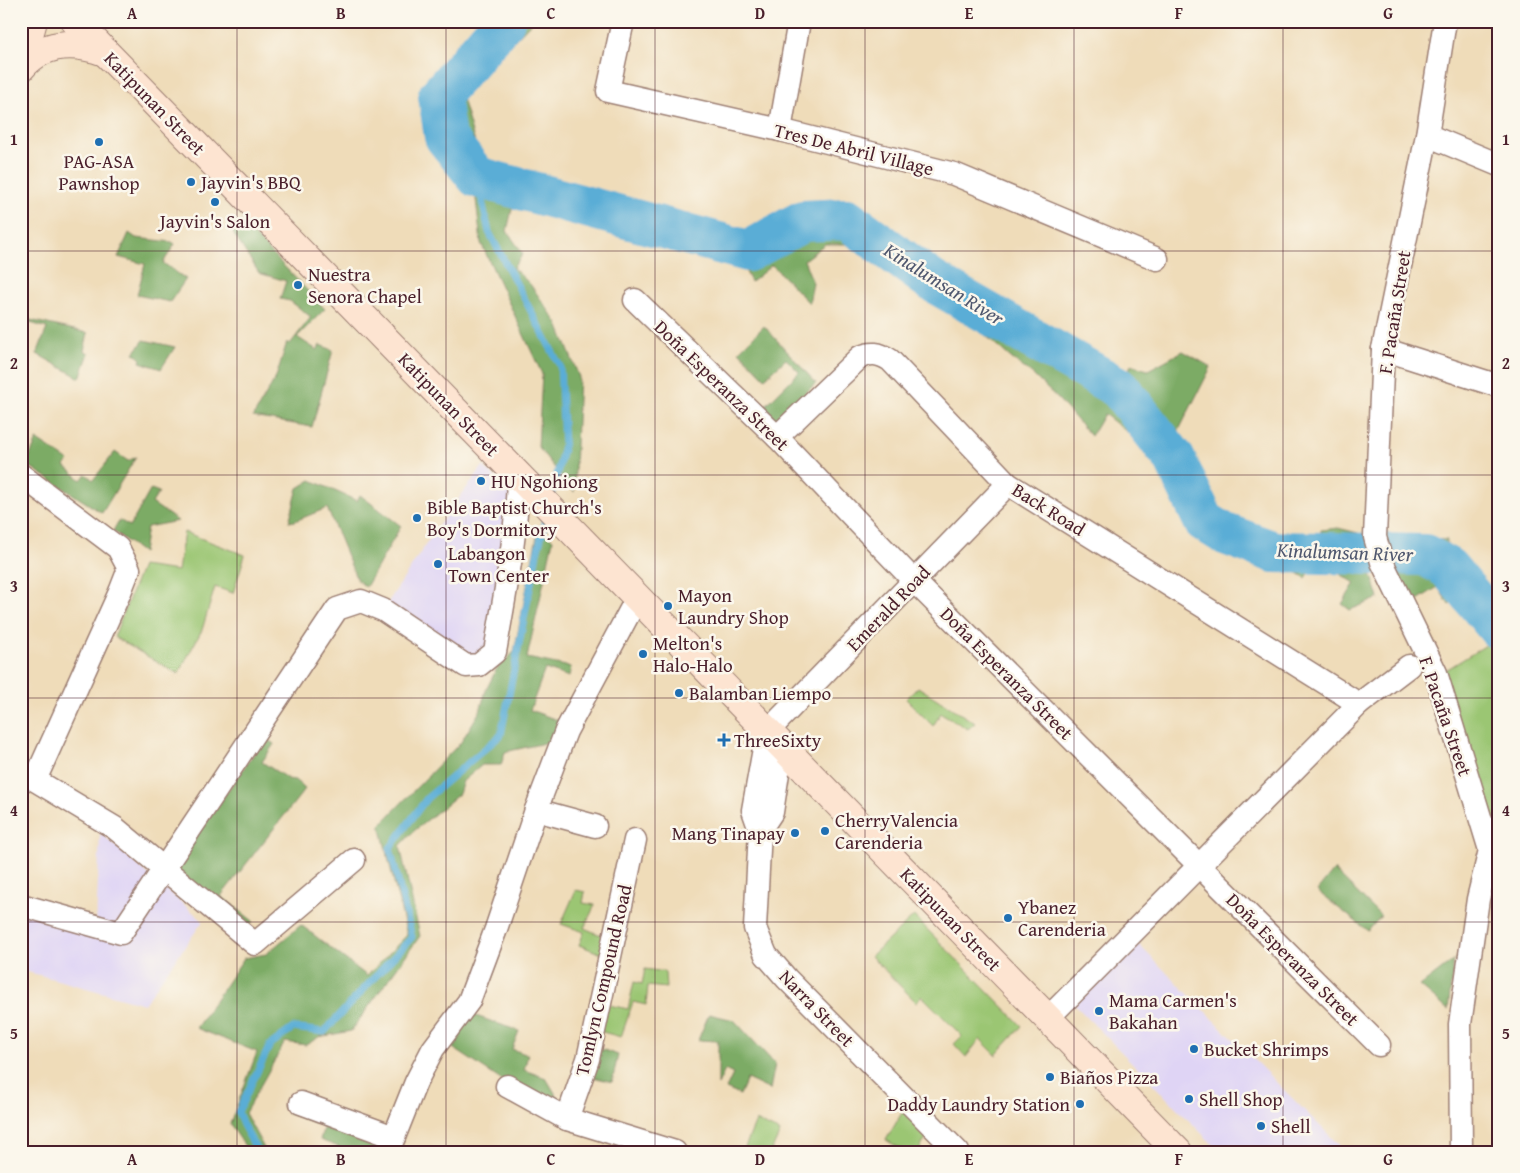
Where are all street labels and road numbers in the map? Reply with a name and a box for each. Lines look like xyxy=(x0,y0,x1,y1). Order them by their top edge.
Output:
street label: Katipunan Street xyxy=(98,45,212,162)
street label: Tres De Abril Village xyxy=(771,116,937,182)
street label: F. Pacaña Street xyxy=(1370,248,1418,376)
street label: Doña Esperanza Street xyxy=(648,313,796,457)
street label: Katipunan Street xyxy=(392,346,506,463)
street label: Back Road xyxy=(1007,476,1092,543)
street label: Emerald Road xyxy=(840,558,937,657)
street label: Doña Esperanza Street xyxy=(934,600,1080,746)
street label: F. Pacaña Street xyxy=(1412,652,1480,780)
street label: Katipunan Street xyxy=(894,861,1008,978)
street label: Tomlyn Compound Road xyxy=(567,881,639,1078)
street label: Doña Esperanza Street xyxy=(1220,886,1366,1032)
street label: Narra Street xyxy=(773,963,861,1053)

